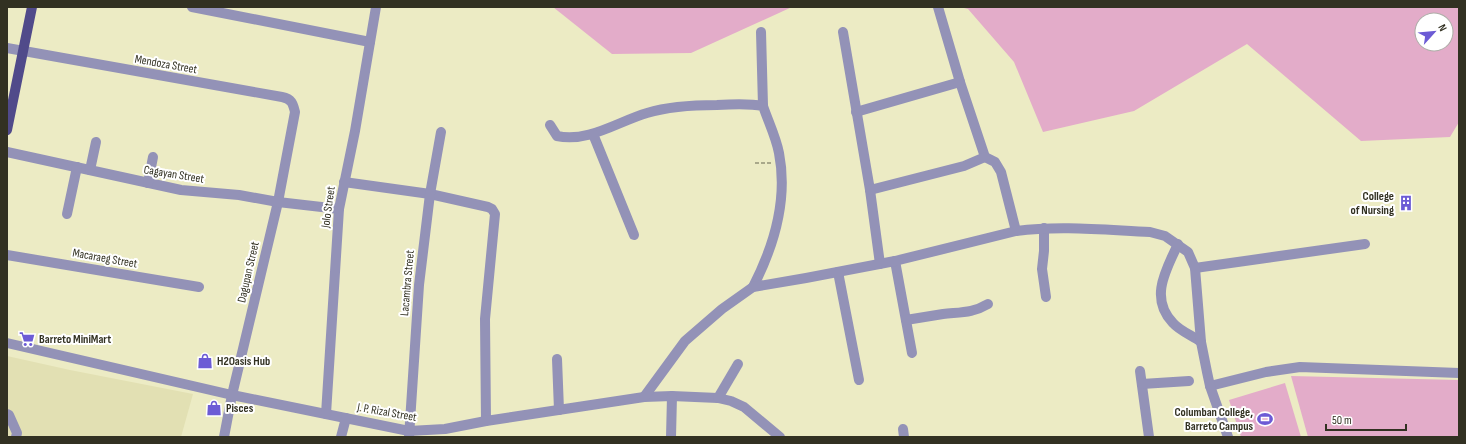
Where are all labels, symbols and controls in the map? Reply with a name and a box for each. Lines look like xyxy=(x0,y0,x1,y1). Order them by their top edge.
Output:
north arrow xyxy=(1414,12,1454,52)
text: N xyxy=(1435,22,1450,33)
street label: Mendoza Street xyxy=(134,52,199,77)
street label: Cagayan Street xyxy=(143,162,205,187)
street label: Jolo Street xyxy=(318,185,339,230)
place label: College of Nursing xyxy=(1350,189,1394,218)
building icon: College of Nursing xyxy=(1397,194,1415,212)
street label: Dagupan Street xyxy=(234,240,263,304)
street label: Macaraeg Street xyxy=(71,245,139,272)
street label: Lacambra Street xyxy=(397,249,418,317)
supermarket icon: Barreto MiniMart xyxy=(18,330,36,348)
place label: Barreto MiniMart xyxy=(39,332,111,347)
shop icon: H2Oasis Hub xyxy=(196,352,214,370)
place label: H2Oasis Hub xyxy=(217,354,270,369)
shop icon: Pisces xyxy=(205,399,223,417)
street label: J. P. Rizal Street xyxy=(355,400,418,425)
place label: Pisces xyxy=(226,401,254,416)
place label: Columban College, Barreto Campus xyxy=(1175,405,1253,434)
scale bar xyxy=(1326,406,1406,432)
sports icon: Columban College, Barreto Campus xyxy=(1256,410,1274,428)
text: 50 m xyxy=(1332,413,1352,428)

